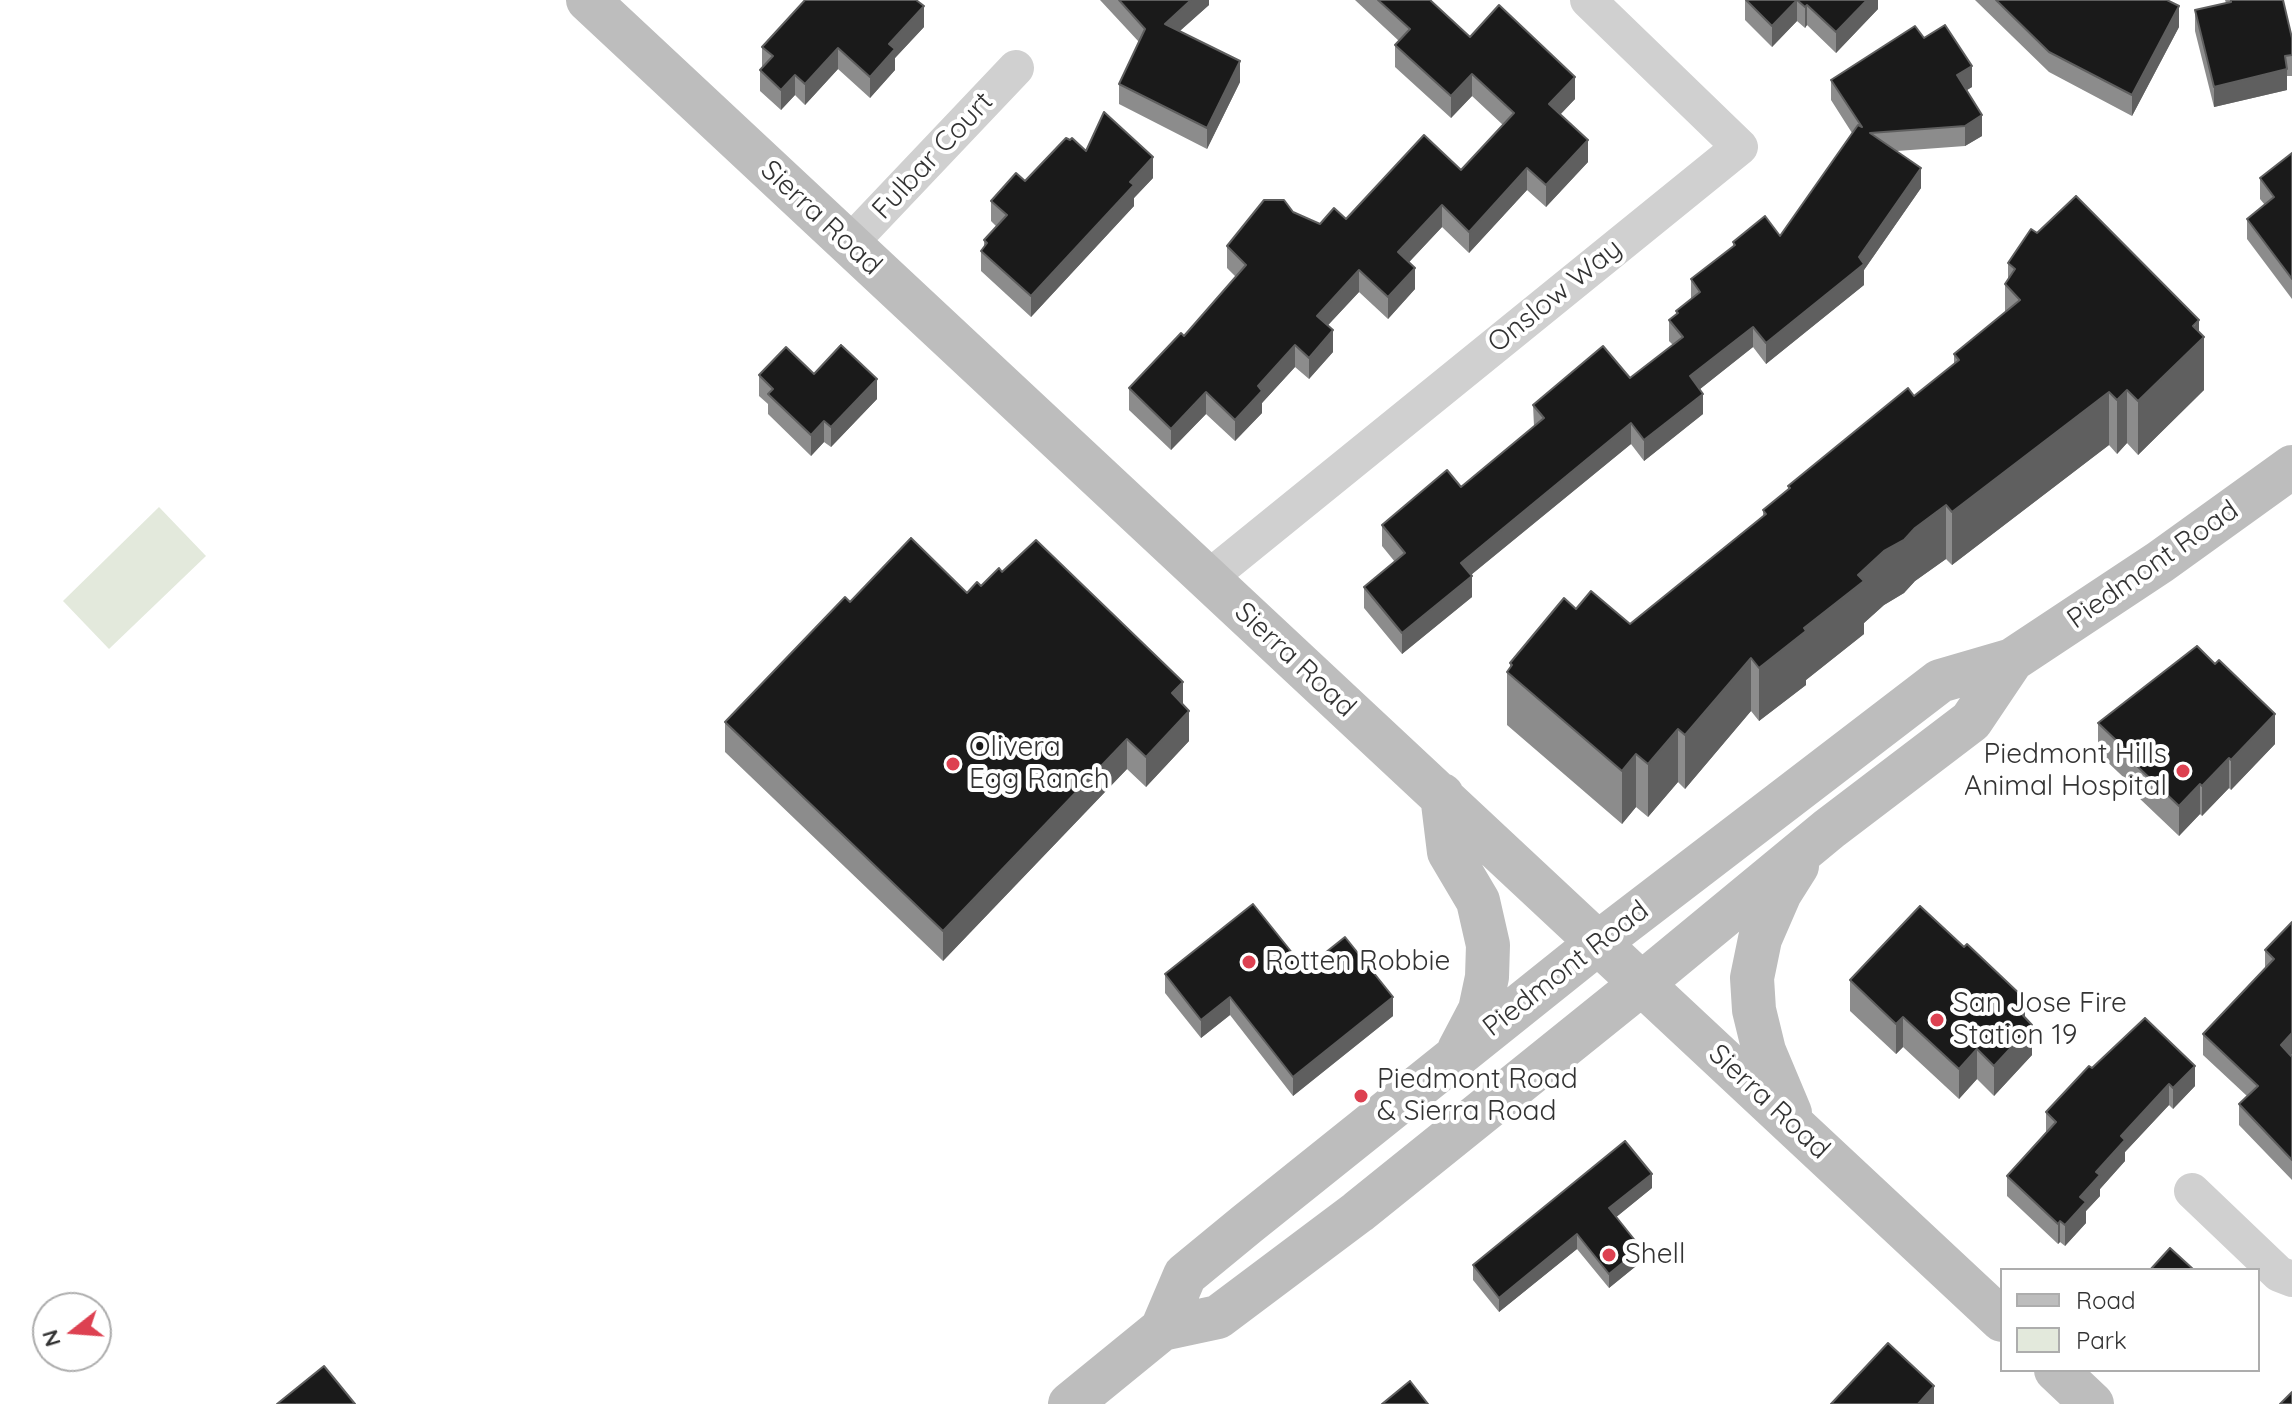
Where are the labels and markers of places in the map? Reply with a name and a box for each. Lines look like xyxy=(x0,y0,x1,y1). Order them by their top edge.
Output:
place label: Olivera Egg Ranch xyxy=(969,731,1110,797)
place label: Piedmont Hills Animal Hospital xyxy=(1964,738,2167,804)
marker: Olivera Egg Ranch xyxy=(944,755,962,773)
marker: Piedmont Hills Animal Hospital xyxy=(2174,762,2192,780)
place label: Rotten Robbie xyxy=(1265,945,1450,979)
marker: Rotten Robbie xyxy=(1240,953,1258,971)
place label: San Jose Fire Station 19 xyxy=(1953,987,2127,1053)
marker: San Jose Fire Station 19 xyxy=(1928,1011,1946,1029)
place label: Piedmont Road & Sierra Road xyxy=(1377,1063,1578,1129)
marker: Piedmont Road & Sierra Road xyxy=(1352,1087,1370,1105)
place label: Shell xyxy=(1625,1238,1685,1272)
marker: Shell xyxy=(1600,1246,1618,1264)

